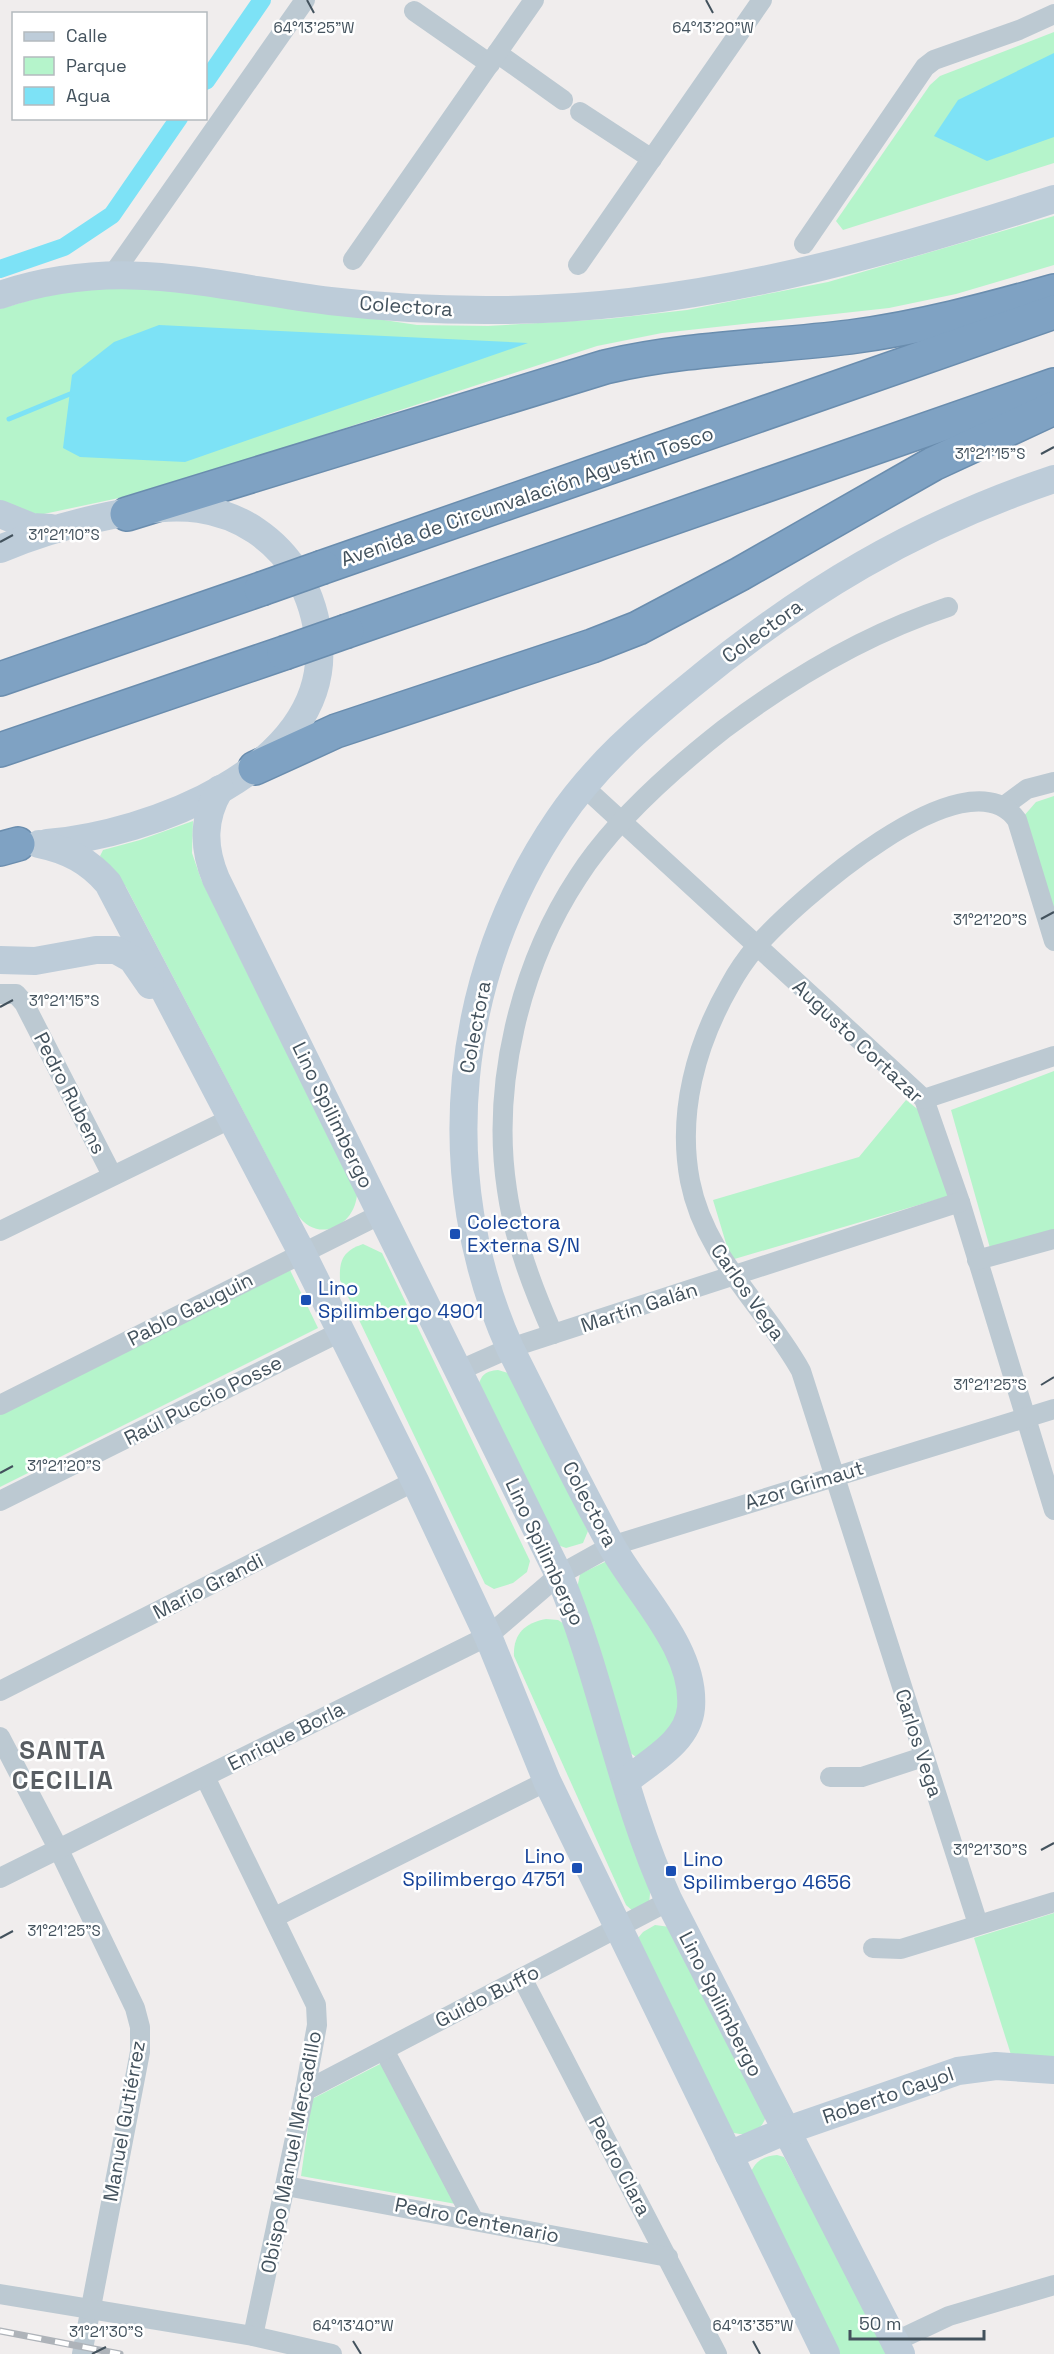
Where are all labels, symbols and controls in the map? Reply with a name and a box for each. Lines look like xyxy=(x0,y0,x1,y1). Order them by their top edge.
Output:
legend xyxy=(12,12,207,120)
text: 64°13'25"W xyxy=(274,18,354,37)
text: 64°13'20"W xyxy=(672,18,754,37)
text: Calle xyxy=(66,24,107,47)
text: Parque xyxy=(66,54,127,77)
text: Agua xyxy=(66,84,110,107)
street label: Colectora xyxy=(358,290,454,322)
street label: Avenida de Circunvalación Agustín Tosco xyxy=(337,420,717,572)
text: 31°21'15"S xyxy=(955,444,1025,463)
text: 31°21'10"S xyxy=(28,525,100,544)
street label: Colectora xyxy=(717,593,807,669)
text: 31°21'20"S xyxy=(953,910,1027,929)
street label: Augusto Cortazar xyxy=(787,974,929,1108)
street label: Colectora xyxy=(453,979,497,1075)
text: 31°21'15"S xyxy=(29,991,99,1010)
street label: Pedro Rubens xyxy=(28,1028,112,1158)
street label: Lino Spilimbergo xyxy=(286,1038,380,1192)
place label: Colectora Externa S/N xyxy=(467,1209,580,1258)
marker: Colectora Externa S/N xyxy=(448,1227,462,1241)
street label: Carlos Vega xyxy=(705,1239,791,1345)
street label: Pablo Gauguin xyxy=(123,1266,257,1352)
place label: Lino Spilimbergo 4901 xyxy=(318,1275,483,1324)
street label: Martín Galán xyxy=(577,1276,701,1338)
marker: Lino Spilimbergo 4901 xyxy=(299,1293,313,1307)
street label: Raúl Puccio Posse xyxy=(120,1349,286,1451)
text: 31°21'25"S xyxy=(953,1375,1027,1394)
street label: Azor Grimaut xyxy=(741,1455,867,1515)
text: 31°21'20"S xyxy=(27,1456,101,1475)
street label: Colectora xyxy=(557,1457,623,1551)
street label: Lino Spilimbergo xyxy=(499,1474,591,1630)
street label: Mario Grandi xyxy=(148,1547,268,1625)
street label: Carlos Vega xyxy=(889,1686,949,1800)
street label: Enrique Borla xyxy=(223,1695,349,1777)
district label: SANTA CECILIA xyxy=(12,1733,114,1797)
text: 31°21'30"S xyxy=(953,1840,1027,1859)
place label: Lino Spilimbergo 4751 xyxy=(403,1843,565,1892)
place label: Lino Spilimbergo 4656 xyxy=(683,1846,851,1895)
marker: Lino Spilimbergo 4751 xyxy=(570,1861,584,1875)
marker: Lino Spilimbergo 4656 xyxy=(664,1864,678,1878)
text: 31°21'25"S xyxy=(27,1921,101,1940)
street label: Lino Spilimbergo xyxy=(673,1927,769,2081)
street label: Guido Buffo xyxy=(431,1959,543,2033)
street label: Obispo Manuel Mercadillo xyxy=(255,2029,327,2275)
street label: Manuel Gutiérrez xyxy=(97,2038,151,2204)
street label: Roberto Cayol xyxy=(819,2060,957,2130)
street label: Pedro Clara xyxy=(583,2112,657,2220)
street label: Pedro Centenario xyxy=(393,2191,561,2249)
scale bar xyxy=(850,2303,984,2341)
text: 50 m xyxy=(859,2312,901,2335)
text: 64°13'40"W xyxy=(312,2316,394,2335)
text: 64°13'35"W xyxy=(713,2316,793,2335)
text: 31°21'30"S xyxy=(69,2322,143,2341)

